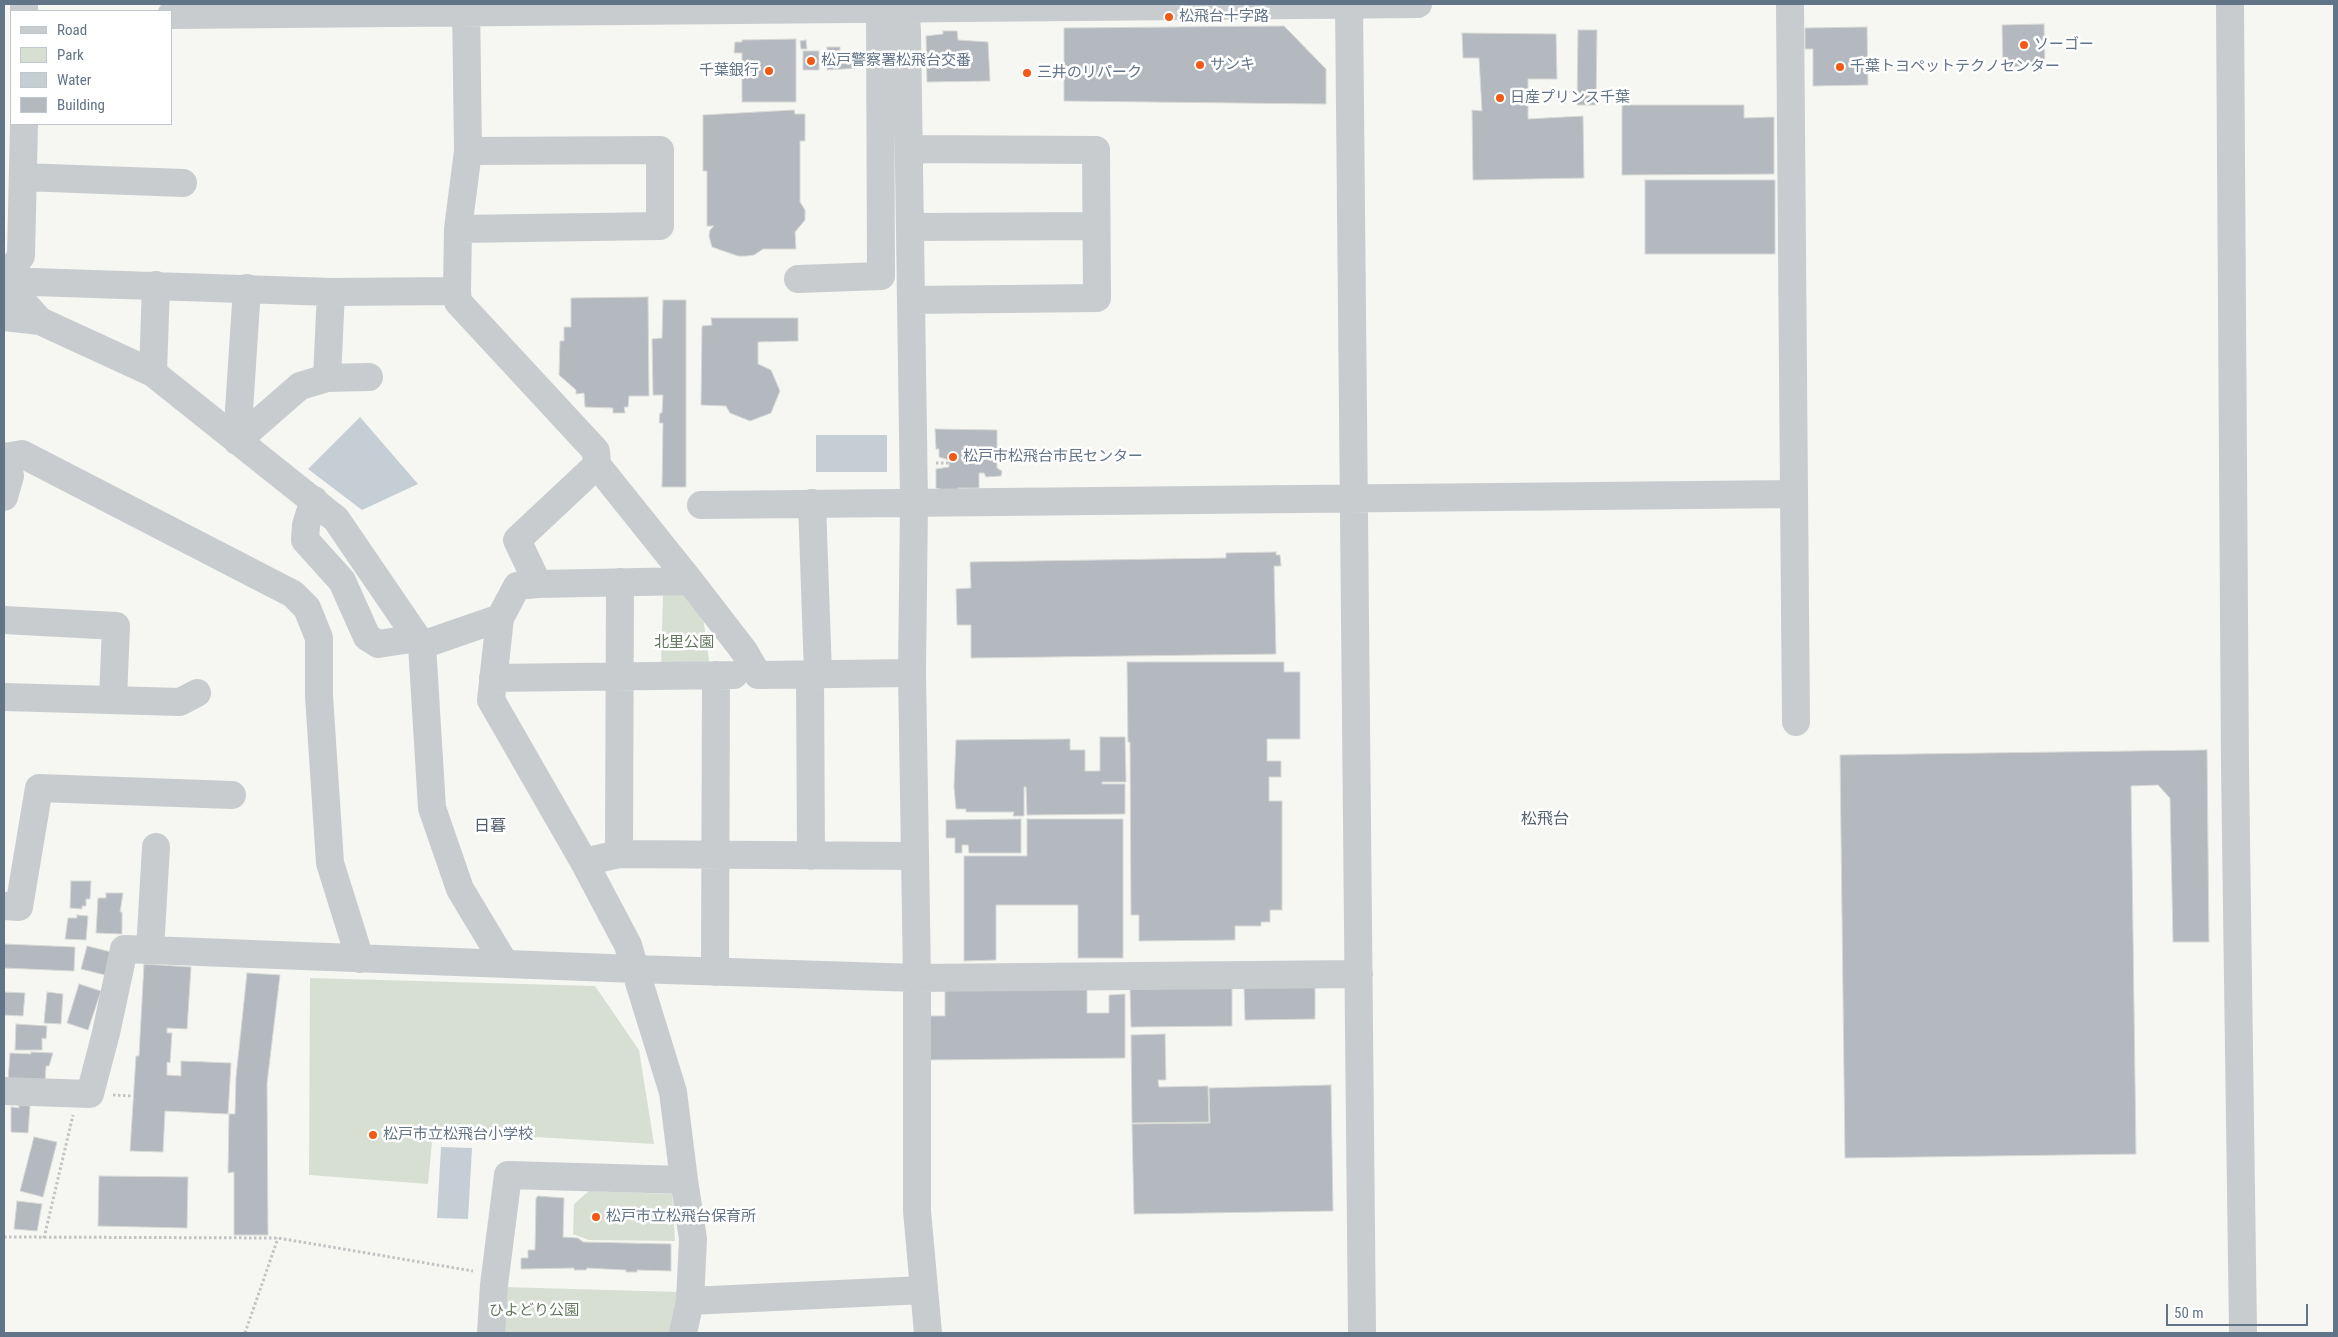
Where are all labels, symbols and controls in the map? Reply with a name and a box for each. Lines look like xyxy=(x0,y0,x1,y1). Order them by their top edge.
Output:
place label: 松飛台十字路 xyxy=(1179,8,1269,26)
legend xyxy=(10,10,172,125)
marker: 松飛台十字路 xyxy=(1163,11,1175,23)
text: Road xyxy=(57,21,87,39)
place label: ソーゴー xyxy=(2034,36,2094,54)
marker: ソーゴー xyxy=(2018,39,2030,51)
text: Park xyxy=(57,46,84,64)
place label: 松戸警察署松飛台交番 xyxy=(821,52,971,70)
marker: 松戸警察署松飛台交番 xyxy=(805,55,817,67)
place label: サンキ xyxy=(1210,56,1255,74)
place label: 千葉トヨペットテクノセンター xyxy=(1850,58,2060,76)
marker: サンキ xyxy=(1194,59,1206,71)
marker: 千葉トヨペットテクノセンター xyxy=(1834,61,1846,73)
place label: 千葉銀行 xyxy=(699,62,759,80)
place label: 三井のリパーク xyxy=(1037,64,1142,82)
marker: 千葉銀行 xyxy=(763,65,775,77)
marker: 三井のリパーク xyxy=(1021,67,1033,79)
text: Water xyxy=(57,71,91,89)
place label: 日産プリンス千葉 xyxy=(1510,89,1630,107)
marker: 日産プリンス千葉 xyxy=(1494,92,1506,104)
text: Building xyxy=(57,96,105,114)
place label: 松戸市松飛台市民センター xyxy=(963,448,1143,466)
marker: 松戸市松飛台市民センター xyxy=(947,451,959,463)
park label: 北里公園 xyxy=(654,634,714,652)
district label: 松飛台 xyxy=(1521,810,1569,830)
district label: 日暮 xyxy=(474,817,506,837)
place label: 松戸市立松飛台小学校 xyxy=(383,1126,533,1144)
marker: 松戸市立松飛台小学校 xyxy=(367,1129,379,1141)
place label: 松戸市立松飛台保育所 xyxy=(606,1208,756,1226)
marker: 松戸市立松飛台保育所 xyxy=(590,1211,602,1223)
scale bar xyxy=(2168,1294,2310,1326)
park label: ひよどり公園 xyxy=(489,1302,579,1320)
text: 50 m xyxy=(2174,1304,2204,1322)

